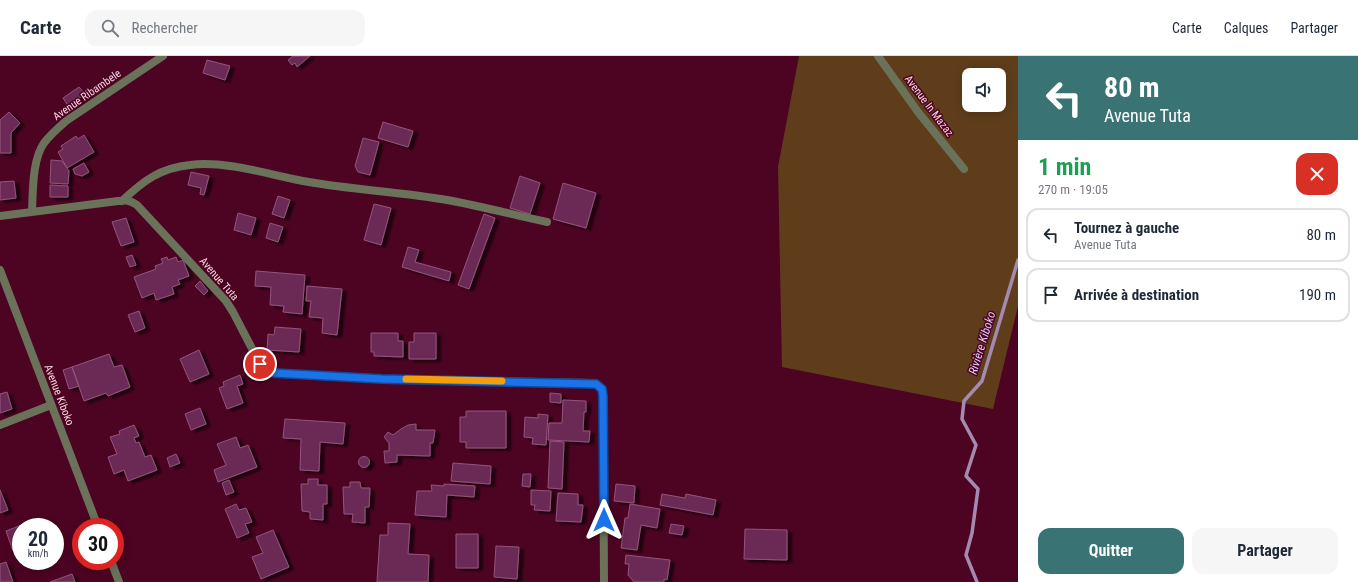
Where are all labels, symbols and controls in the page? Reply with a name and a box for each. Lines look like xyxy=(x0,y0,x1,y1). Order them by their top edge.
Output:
search box xyxy=(85,10,365,46)
text: Carte xyxy=(20,16,61,39)
icon: search xyxy=(99,17,121,39)
text: Rechercher xyxy=(131,19,198,37)
text: Carte xyxy=(1172,20,1202,36)
text: Calques xyxy=(1224,20,1268,36)
text: Partager xyxy=(1290,20,1338,36)
street label: Avenue Ribambele xyxy=(51,67,123,123)
map controls xyxy=(962,68,1006,112)
button: sound xyxy=(962,68,1006,112)
text: 80 m xyxy=(1104,71,1160,104)
icon: left xyxy=(1038,72,1090,124)
street label: Avenue In Mazaz xyxy=(902,73,956,139)
text: Avenue Tuta xyxy=(1104,105,1191,126)
text: 1 min xyxy=(1038,153,1091,181)
button: close xyxy=(1296,153,1338,195)
text: 270 m · 19:05 xyxy=(1038,182,1108,197)
text: Tournez à gauche xyxy=(1074,219,1179,237)
icon: left xyxy=(1040,224,1062,246)
text: 80 m xyxy=(1306,226,1336,244)
text: Avenue Tuta xyxy=(1074,237,1137,252)
street label: Avenue Tuta xyxy=(197,255,241,303)
icon: arrive xyxy=(1040,284,1062,306)
text: Arrivée à destination xyxy=(1074,286,1199,304)
text: 190 m xyxy=(1299,286,1336,304)
water label: Rivière Kiboko xyxy=(966,310,998,376)
pin xyxy=(243,347,277,381)
icon: arrive xyxy=(249,353,271,375)
street label: Avenue Kiboko xyxy=(41,363,77,428)
position arrow xyxy=(583,499,625,541)
speed limit sign: 30 xyxy=(72,518,124,570)
text: 20 xyxy=(28,527,48,551)
button: Quitter xyxy=(1038,528,1184,574)
button: Partager xyxy=(1192,528,1338,574)
text: km/h xyxy=(28,548,48,559)

